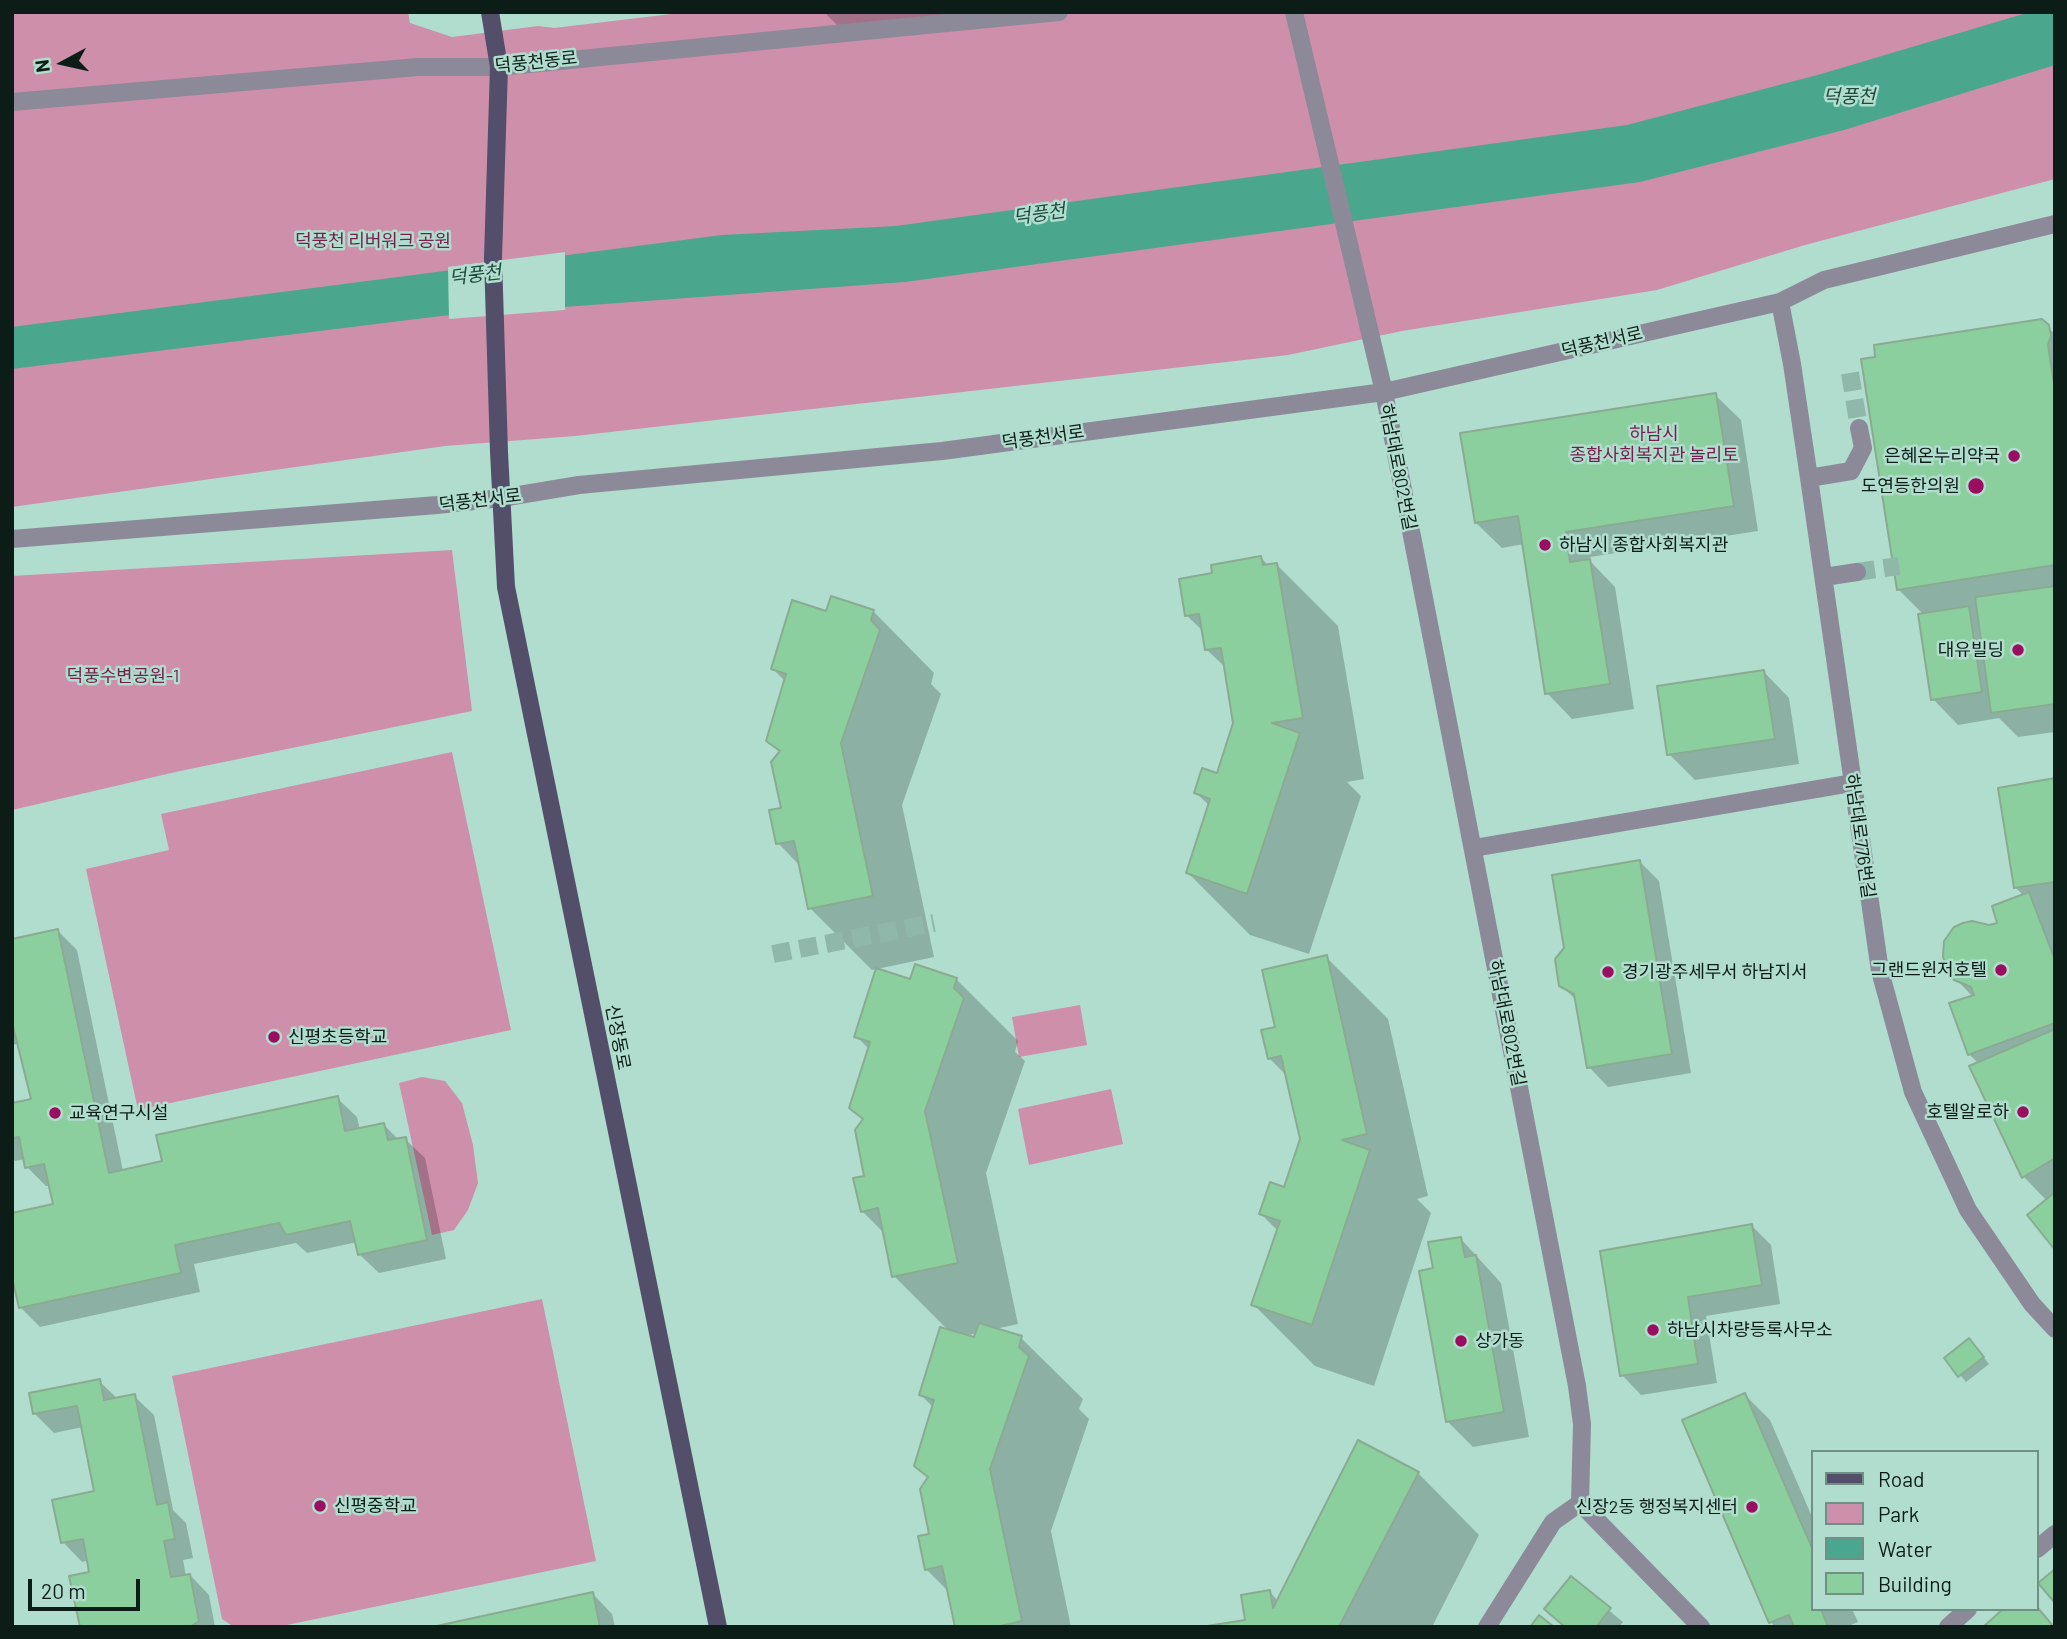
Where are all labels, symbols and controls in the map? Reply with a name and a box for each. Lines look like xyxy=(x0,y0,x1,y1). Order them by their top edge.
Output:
north arrow xyxy=(28,28,98,98)
street label: 덕풍천동로 xyxy=(494,47,578,77)
text: N xyxy=(29,58,54,74)
water label: 덕풍천 xyxy=(1823,86,1875,108)
water label: 덕풍천 xyxy=(1011,199,1067,229)
park label: 덕풍천 리버워크 공원 xyxy=(295,230,451,252)
water label: 덕풍천 xyxy=(448,260,502,290)
street label: 덕풍천서로 xyxy=(1559,322,1645,362)
street label: 하남대로802번길 xyxy=(1375,402,1421,532)
street label: 덕풍천서로 xyxy=(1000,421,1086,453)
park label: 하남시 종합사회복지관 놀리토 xyxy=(1569,423,1739,466)
place label: 은혜온누리약국 xyxy=(1884,445,2000,467)
marker: 은혜온누리약국 xyxy=(2006,448,2022,464)
place label: 도연등한의원 xyxy=(1861,475,1960,497)
marker: 도연등한의원 xyxy=(1966,476,1986,496)
street label: 덕풍천서로 xyxy=(438,484,522,516)
place label: 하남시 종합사회복지관 xyxy=(1559,534,1728,556)
marker: 하남시 종합사회복지관 xyxy=(1537,537,1553,553)
place label: 대유빌딩 xyxy=(1938,639,2004,661)
marker: 대유빌딩 xyxy=(2010,642,2026,658)
park label: 덕풍수변공원-1 xyxy=(67,665,179,687)
street label: 하남대로776번길 xyxy=(1841,772,1879,900)
street label: 하남대로802번길 xyxy=(1484,958,1530,1088)
place label: 그랜드윈저호텔 xyxy=(1871,959,1987,981)
place label: 경기광주세무서 하남지서 xyxy=(1622,961,1808,983)
marker: 그랜드윈저호텔 xyxy=(1993,962,2009,978)
marker: 경기광주세무서 하남지서 xyxy=(1600,964,1616,980)
street label: 신장동로 xyxy=(601,1002,635,1072)
place label: 신평초등학교 xyxy=(288,1026,387,1048)
marker: 신평초등학교 xyxy=(266,1029,282,1045)
place label: 호텔알로하 xyxy=(1926,1101,2009,1123)
place label: 교육연구시설 xyxy=(69,1102,168,1124)
marker: 호텔알로하 xyxy=(2015,1104,2031,1120)
marker: 교육연구시설 xyxy=(47,1105,63,1121)
place label: 하남시차량등록사무소 xyxy=(1667,1319,1833,1341)
marker: 하남시차량등록사무소 xyxy=(1645,1322,1661,1338)
place label: 상가동 xyxy=(1475,1330,1525,1352)
marker: 상가동 xyxy=(1453,1333,1469,1349)
legend xyxy=(1812,1450,2039,1611)
text: Road xyxy=(1878,1466,1924,1491)
place label: 신평중학교 xyxy=(334,1495,417,1517)
place label: 신장2동 행정복지센터 xyxy=(1576,1496,1738,1518)
marker: 신평중학교 xyxy=(312,1498,328,1514)
marker: 신장2동 행정복지센터 xyxy=(1744,1499,1760,1515)
text: Park xyxy=(1878,1501,1919,1526)
text: Water xyxy=(1878,1536,1932,1561)
scale bar xyxy=(32,1566,144,1610)
text: Building xyxy=(1878,1571,1952,1596)
text: 20 m xyxy=(41,1578,86,1603)

